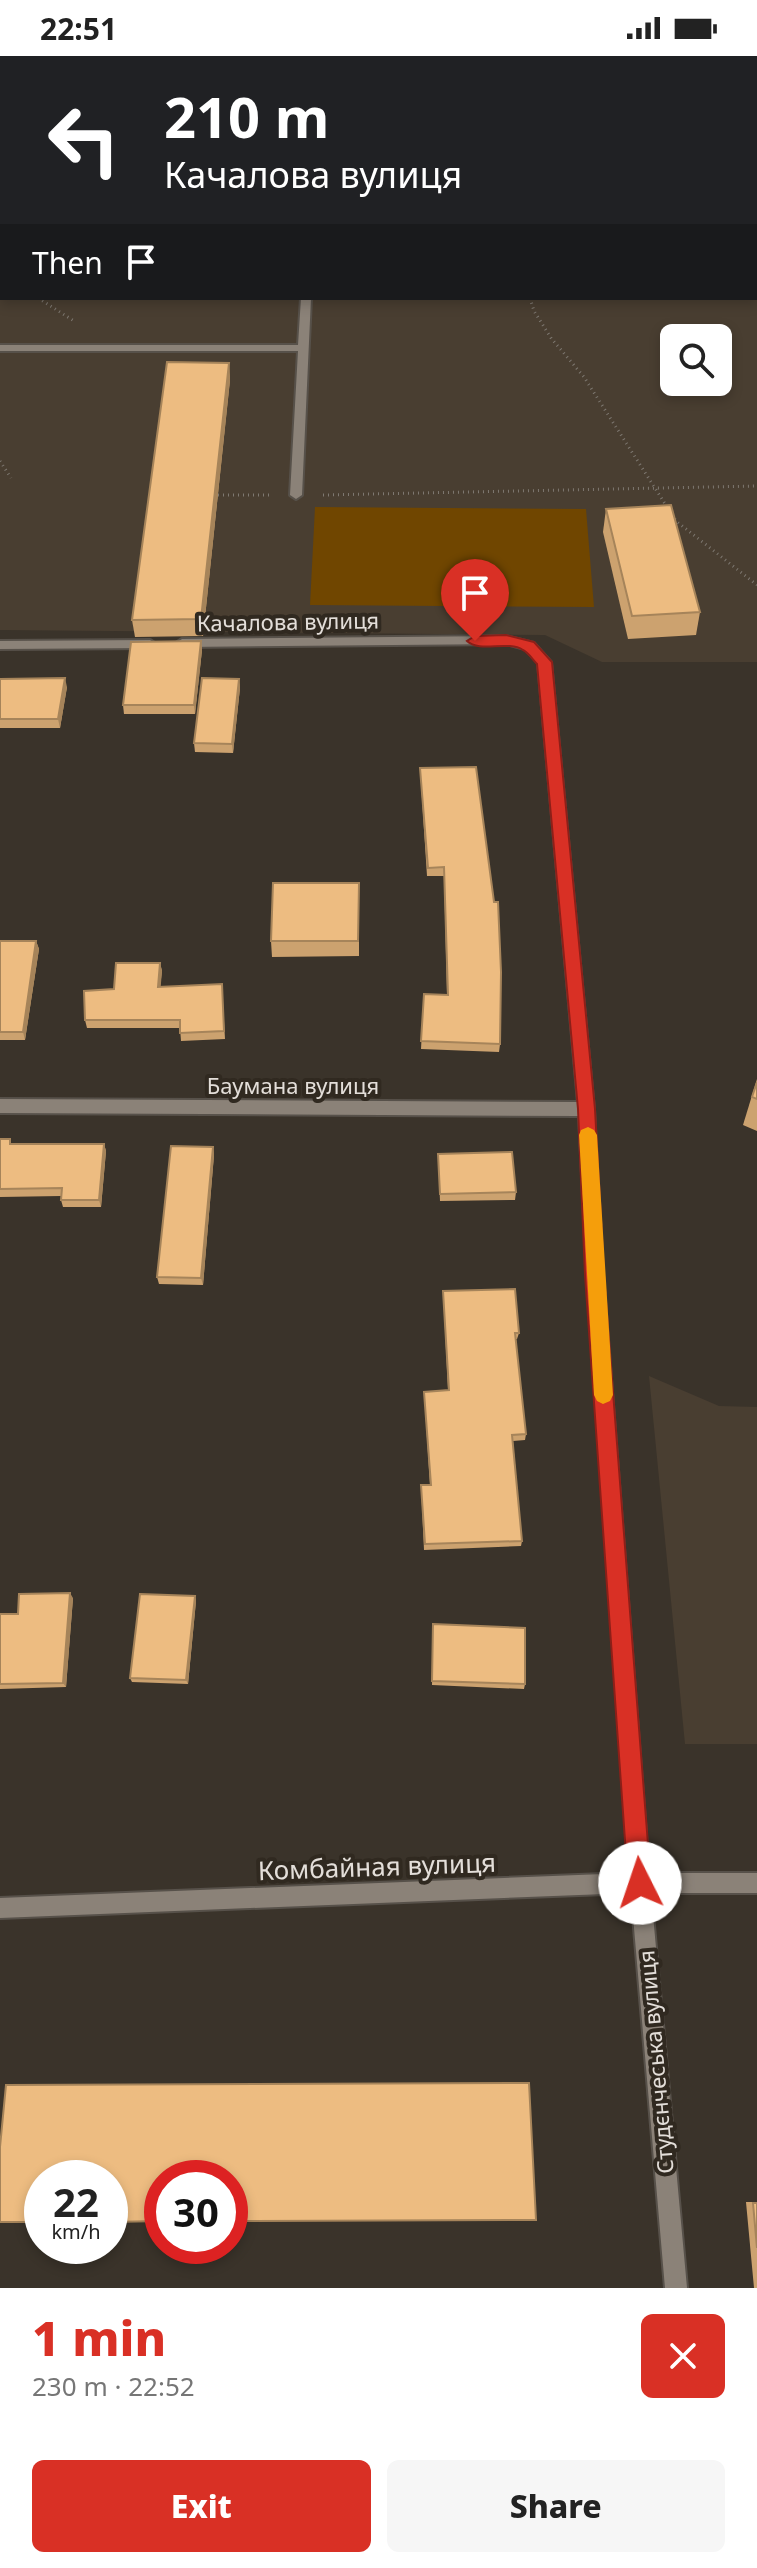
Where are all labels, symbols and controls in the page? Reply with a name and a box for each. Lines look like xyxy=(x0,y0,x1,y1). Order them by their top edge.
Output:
text: 22:51 xyxy=(40,8,117,49)
text: 210 m xyxy=(164,78,329,154)
icon: left xyxy=(32,88,136,192)
text: Качалова вулиця xyxy=(164,150,462,199)
icon: arrive xyxy=(119,240,163,284)
text: Then xyxy=(32,242,103,283)
map controls xyxy=(660,324,732,396)
button: search xyxy=(660,324,732,396)
pin xyxy=(441,559,509,641)
icon: arrive xyxy=(453,571,497,615)
street label: Качалова вулиця xyxy=(197,604,379,638)
street label: Баумана вулиця xyxy=(207,1070,379,1100)
position arrow xyxy=(598,1841,682,1925)
street label: Комбайная вулиця xyxy=(257,1844,497,1888)
street label: Студєнчеська вулиця xyxy=(630,1949,680,2175)
speed limit sign: 30 xyxy=(144,2160,248,2264)
text: 22 xyxy=(53,2174,99,2229)
text: km/h xyxy=(51,2218,101,2245)
text: 1 min xyxy=(32,2305,166,2370)
button: close xyxy=(641,2314,725,2398)
text: 230 m · 22:52 xyxy=(32,2368,195,2404)
button: Exit xyxy=(32,2460,371,2552)
button: Share xyxy=(387,2460,725,2552)

